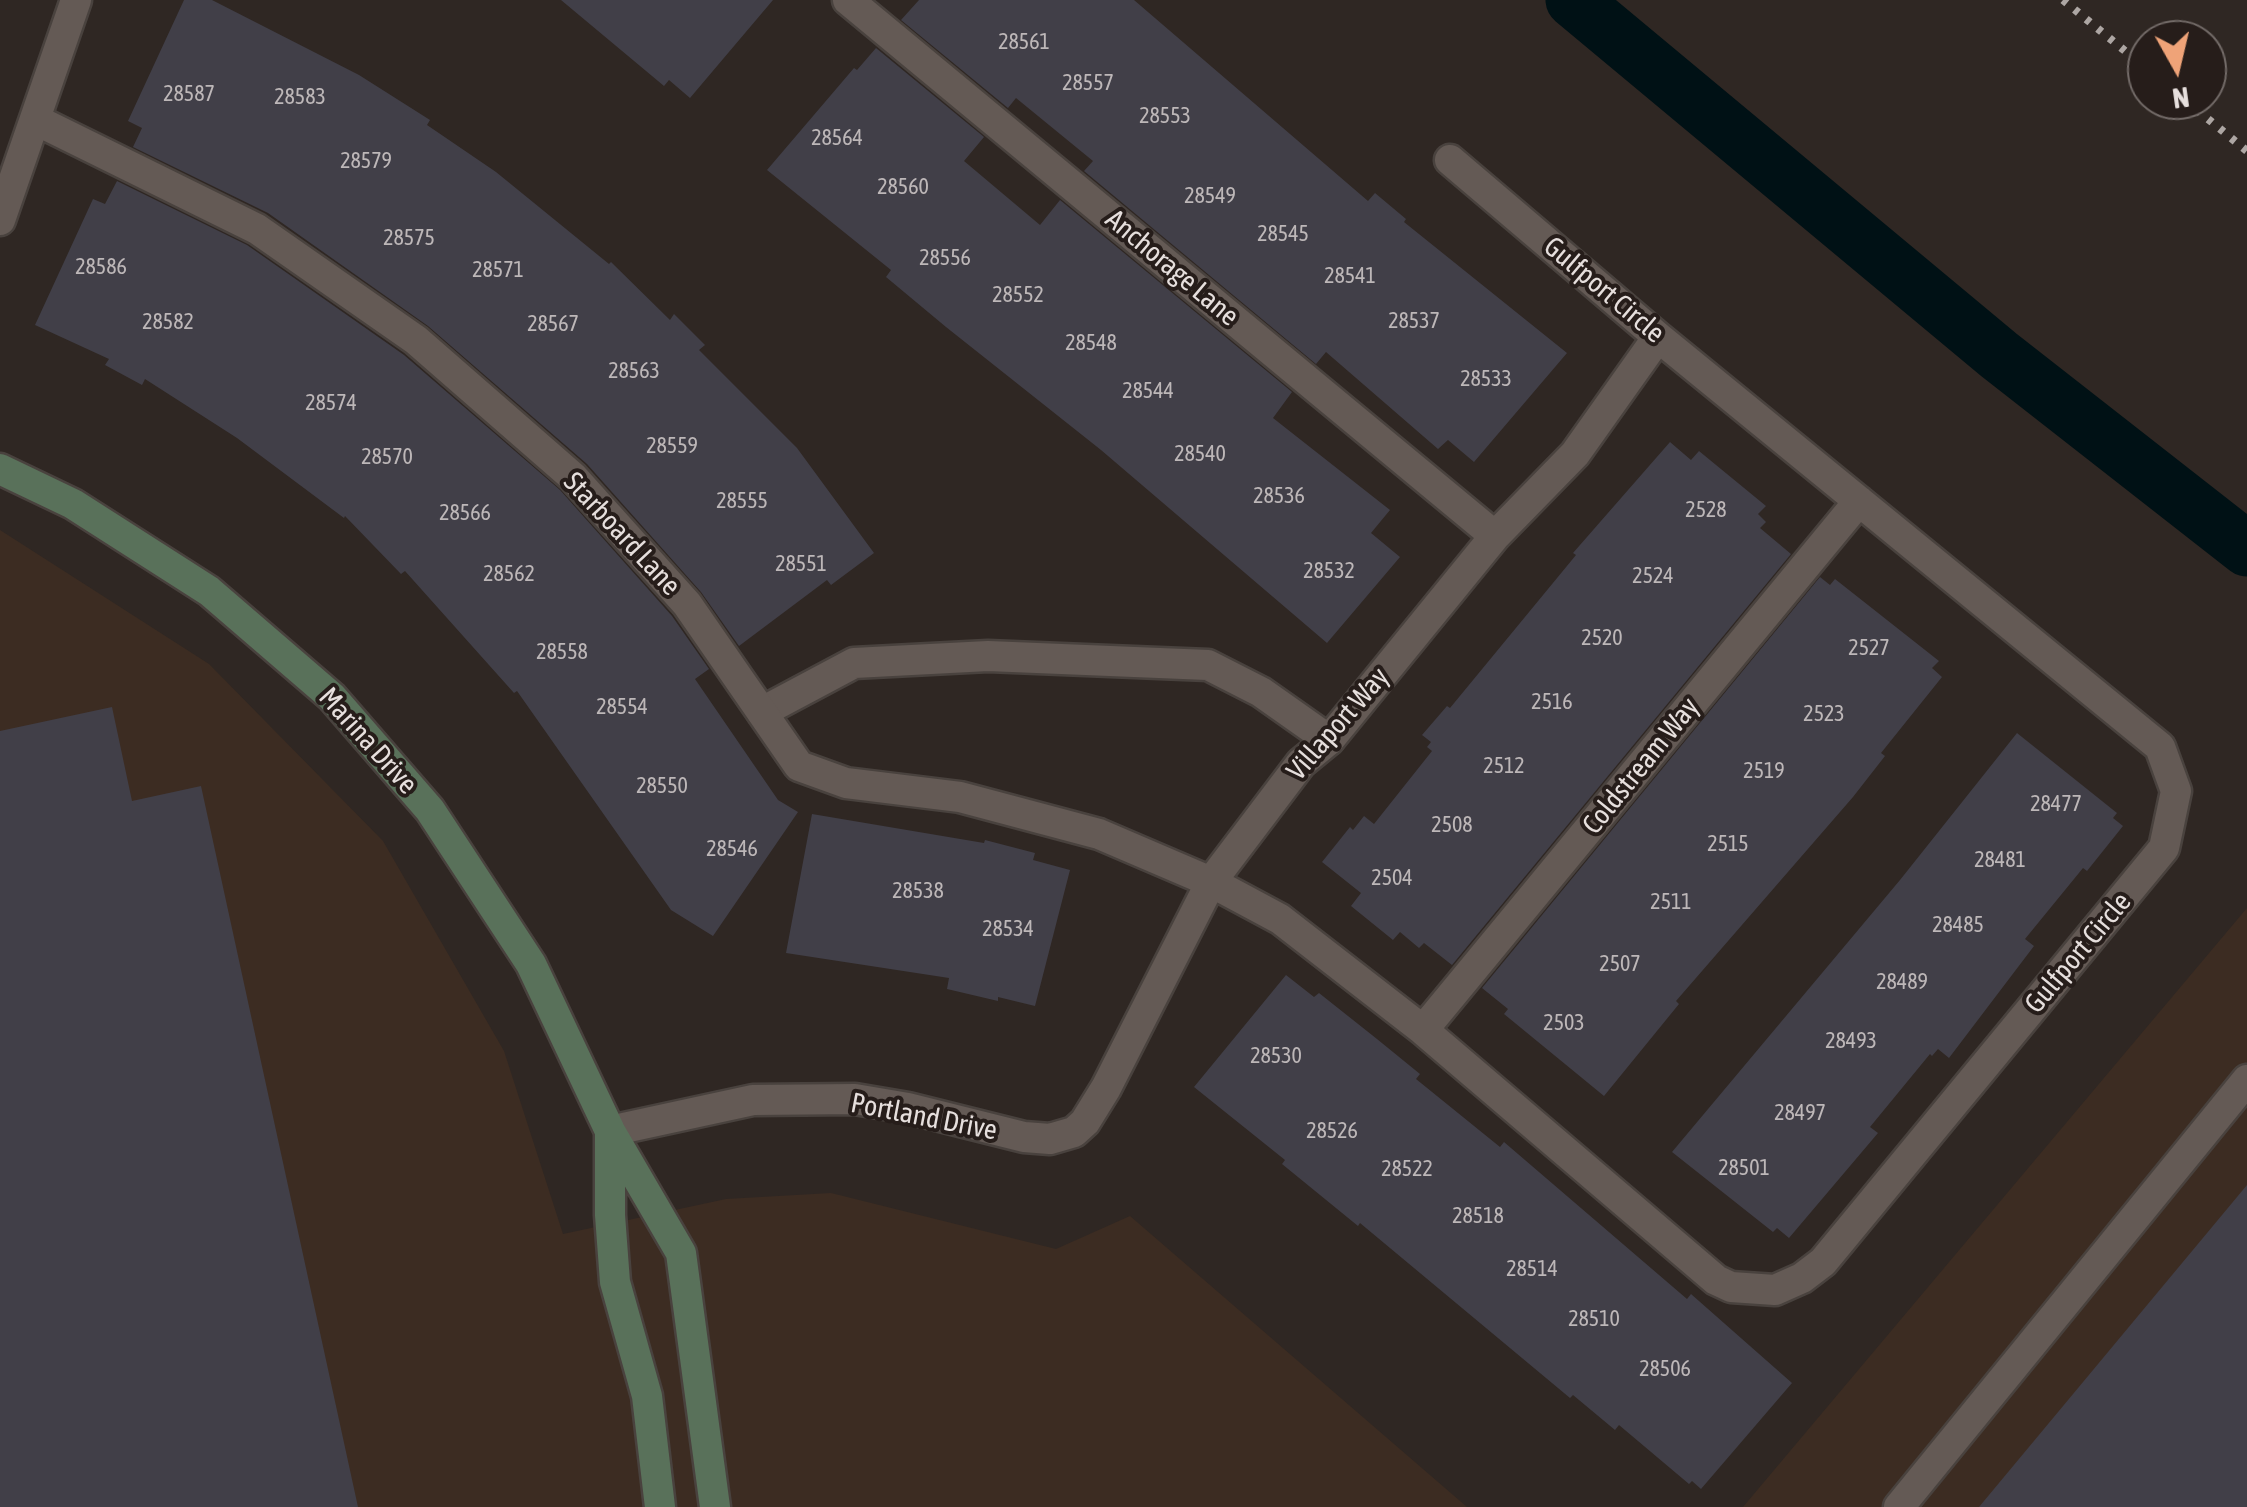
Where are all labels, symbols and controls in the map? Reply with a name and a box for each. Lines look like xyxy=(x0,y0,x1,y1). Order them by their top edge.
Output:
north arrow xyxy=(2127,20,2227,120)
house number: 28561 xyxy=(998,29,1050,55)
house number: 28557 xyxy=(1062,70,1114,96)
house number: 28587 xyxy=(163,81,215,107)
text: N xyxy=(2170,81,2191,115)
house number: 28583 xyxy=(274,84,326,110)
house number: 28553 xyxy=(1139,103,1191,129)
house number: 28564 xyxy=(811,125,863,151)
house number: 28579 xyxy=(340,148,392,174)
house number: 28560 xyxy=(877,174,929,200)
house number: 28549 xyxy=(1184,183,1236,209)
street label: Anchorage Lane xyxy=(1099,203,1245,333)
house number: 28545 xyxy=(1257,221,1309,247)
house number: 28575 xyxy=(383,225,435,251)
street label: Gulfport Circle xyxy=(1537,230,1671,350)
house number: 28556 xyxy=(919,245,971,271)
house number: 28586 xyxy=(75,254,127,280)
house number: 28571 xyxy=(472,257,524,283)
house number: 28541 xyxy=(1324,263,1376,289)
house number: 28552 xyxy=(992,282,1044,308)
house number: 28537 xyxy=(1388,308,1440,334)
house number: 28582 xyxy=(142,309,194,335)
house number: 28567 xyxy=(527,311,579,337)
house number: 28548 xyxy=(1065,330,1117,356)
house number: 28563 xyxy=(608,358,660,384)
house number: 28533 xyxy=(1460,366,1512,392)
house number: 28544 xyxy=(1122,378,1174,404)
house number: 28574 xyxy=(305,390,357,416)
house number: 28559 xyxy=(646,433,698,459)
house number: 28540 xyxy=(1174,441,1226,467)
house number: 28570 xyxy=(361,444,413,470)
street label: Starboard Lane xyxy=(556,465,688,603)
house number: 28536 xyxy=(1253,483,1305,509)
house number: 28555 xyxy=(716,488,768,514)
house number: 2528 xyxy=(1685,497,1727,523)
house number: 28566 xyxy=(439,500,491,526)
house number: 28551 xyxy=(775,551,827,577)
house number: 28532 xyxy=(1303,558,1355,584)
house number: 28562 xyxy=(483,561,535,587)
house number: 2524 xyxy=(1632,563,1674,589)
house number: 2520 xyxy=(1581,625,1623,651)
house number: 2527 xyxy=(1848,635,1890,661)
house number: 28558 xyxy=(536,639,588,665)
street label: Villaport Way xyxy=(1280,661,1396,787)
street label: Marina Drive xyxy=(312,681,424,801)
house number: 2516 xyxy=(1531,689,1573,715)
street label: Coldstream Way xyxy=(1576,691,1706,841)
house number: 28554 xyxy=(596,694,648,720)
house number: 2523 xyxy=(1803,701,1845,727)
house number: 2512 xyxy=(1483,753,1525,779)
house number: 2519 xyxy=(1743,758,1785,784)
house number: 28550 xyxy=(636,773,688,799)
house number: 28477 xyxy=(2030,791,2082,817)
house number: 2508 xyxy=(1431,812,1473,838)
house number: 2515 xyxy=(1707,831,1749,857)
house number: 28546 xyxy=(706,836,758,862)
house number: 28481 xyxy=(1974,847,2026,873)
house number: 2504 xyxy=(1371,865,1413,891)
house number: 28538 xyxy=(892,878,944,904)
street label: Gulfport Circle xyxy=(2018,886,2138,1020)
house number: 2511 xyxy=(1650,889,1692,915)
house number: 28485 xyxy=(1932,912,1984,938)
house number: 28534 xyxy=(982,916,1034,942)
house number: 2507 xyxy=(1599,951,1641,977)
house number: 28489 xyxy=(1876,969,1928,995)
house number: 2503 xyxy=(1543,1010,1585,1036)
house number: 28493 xyxy=(1825,1028,1877,1054)
house number: 28530 xyxy=(1250,1043,1302,1069)
street label: Portland Drive xyxy=(848,1086,1000,1148)
house number: 28497 xyxy=(1774,1100,1826,1126)
house number: 28526 xyxy=(1306,1118,1358,1144)
house number: 28501 xyxy=(1718,1155,1770,1181)
house number: 28522 xyxy=(1381,1156,1433,1182)
house number: 28518 xyxy=(1452,1203,1504,1229)
house number: 28514 xyxy=(1506,1256,1558,1282)
house number: 28510 xyxy=(1568,1306,1620,1332)
house number: 28506 xyxy=(1639,1356,1691,1382)

